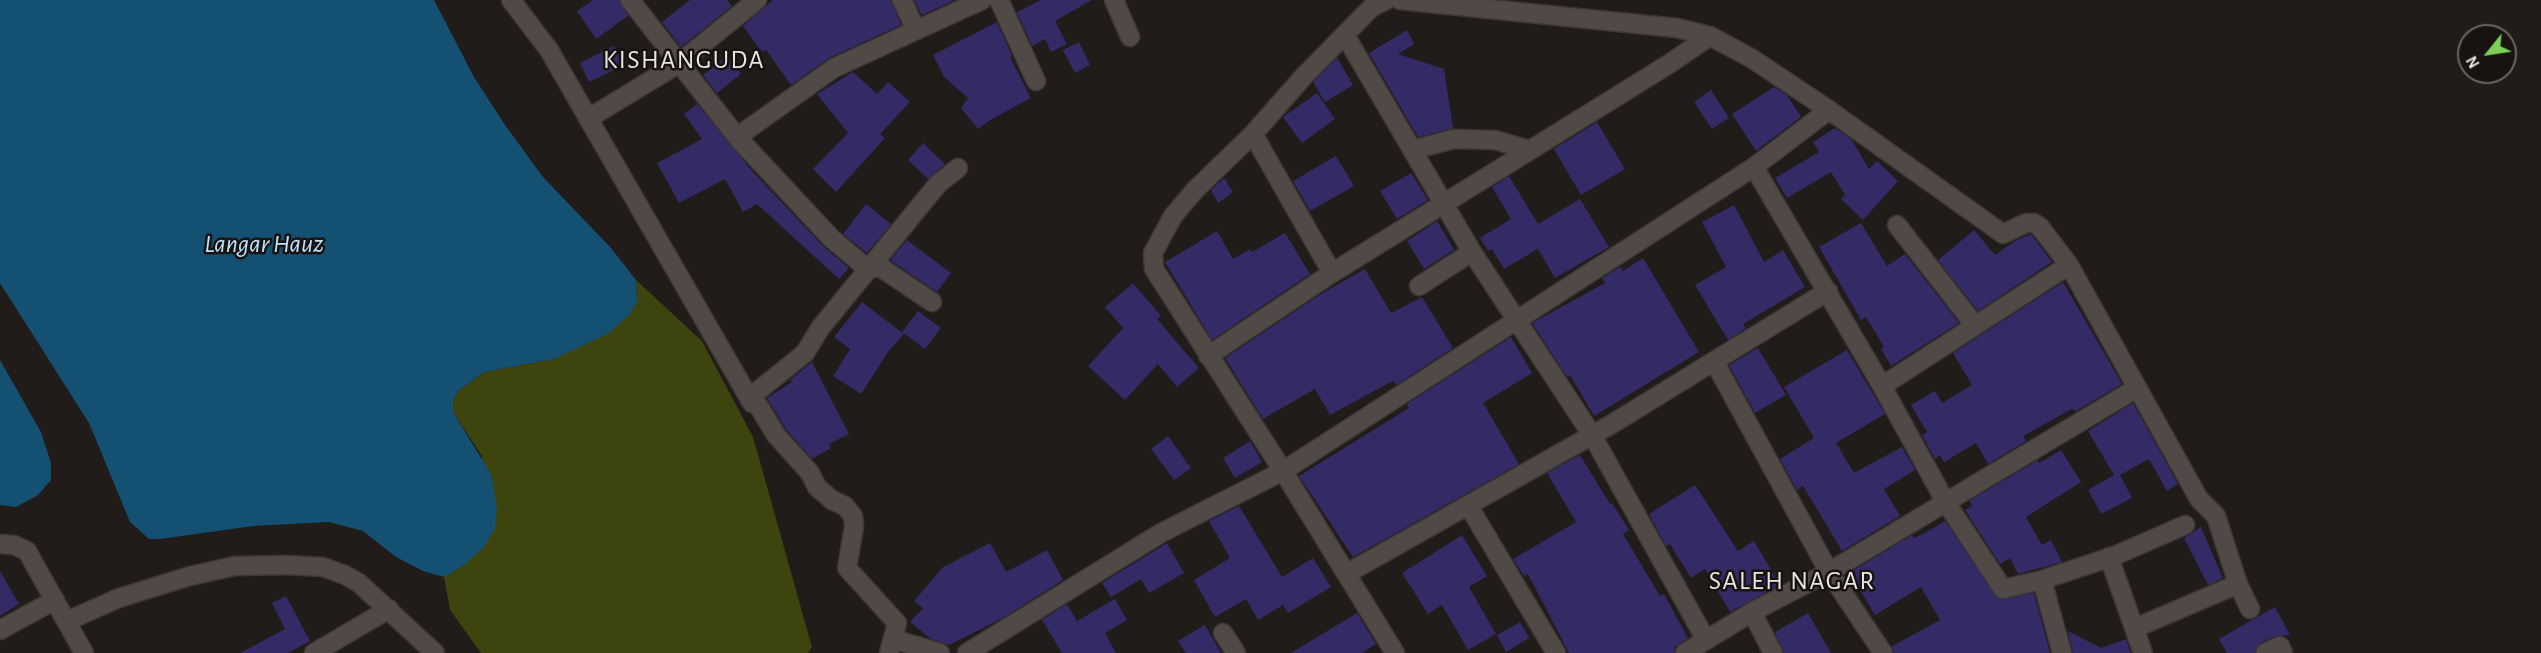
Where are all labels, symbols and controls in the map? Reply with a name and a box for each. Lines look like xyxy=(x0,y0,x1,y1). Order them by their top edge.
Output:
north arrow xyxy=(2457,24,2517,84)
district label: KISHANGUDA xyxy=(603,44,765,76)
text: N xyxy=(2463,53,2483,71)
water label: Langar Hauz xyxy=(204,228,324,260)
district label: SALEH NAGAR xyxy=(1709,565,1875,597)

